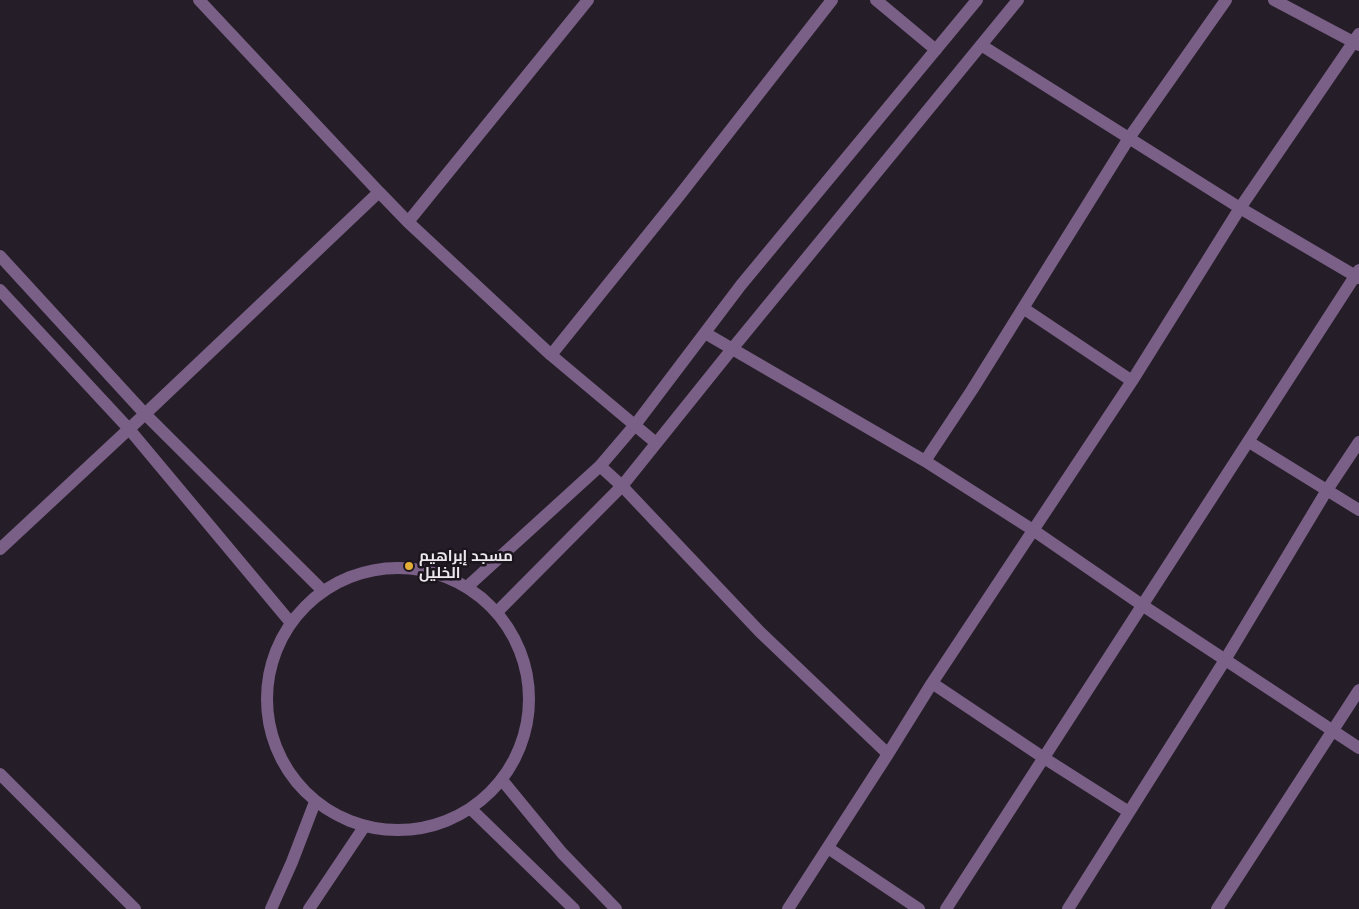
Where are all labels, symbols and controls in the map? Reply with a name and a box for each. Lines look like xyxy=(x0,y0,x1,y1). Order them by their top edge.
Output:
place label: مسجد إبراهيم الخليل xyxy=(419,548,513,583)
marker: مسجد إبراهيم الخليل xyxy=(403,560,415,572)

